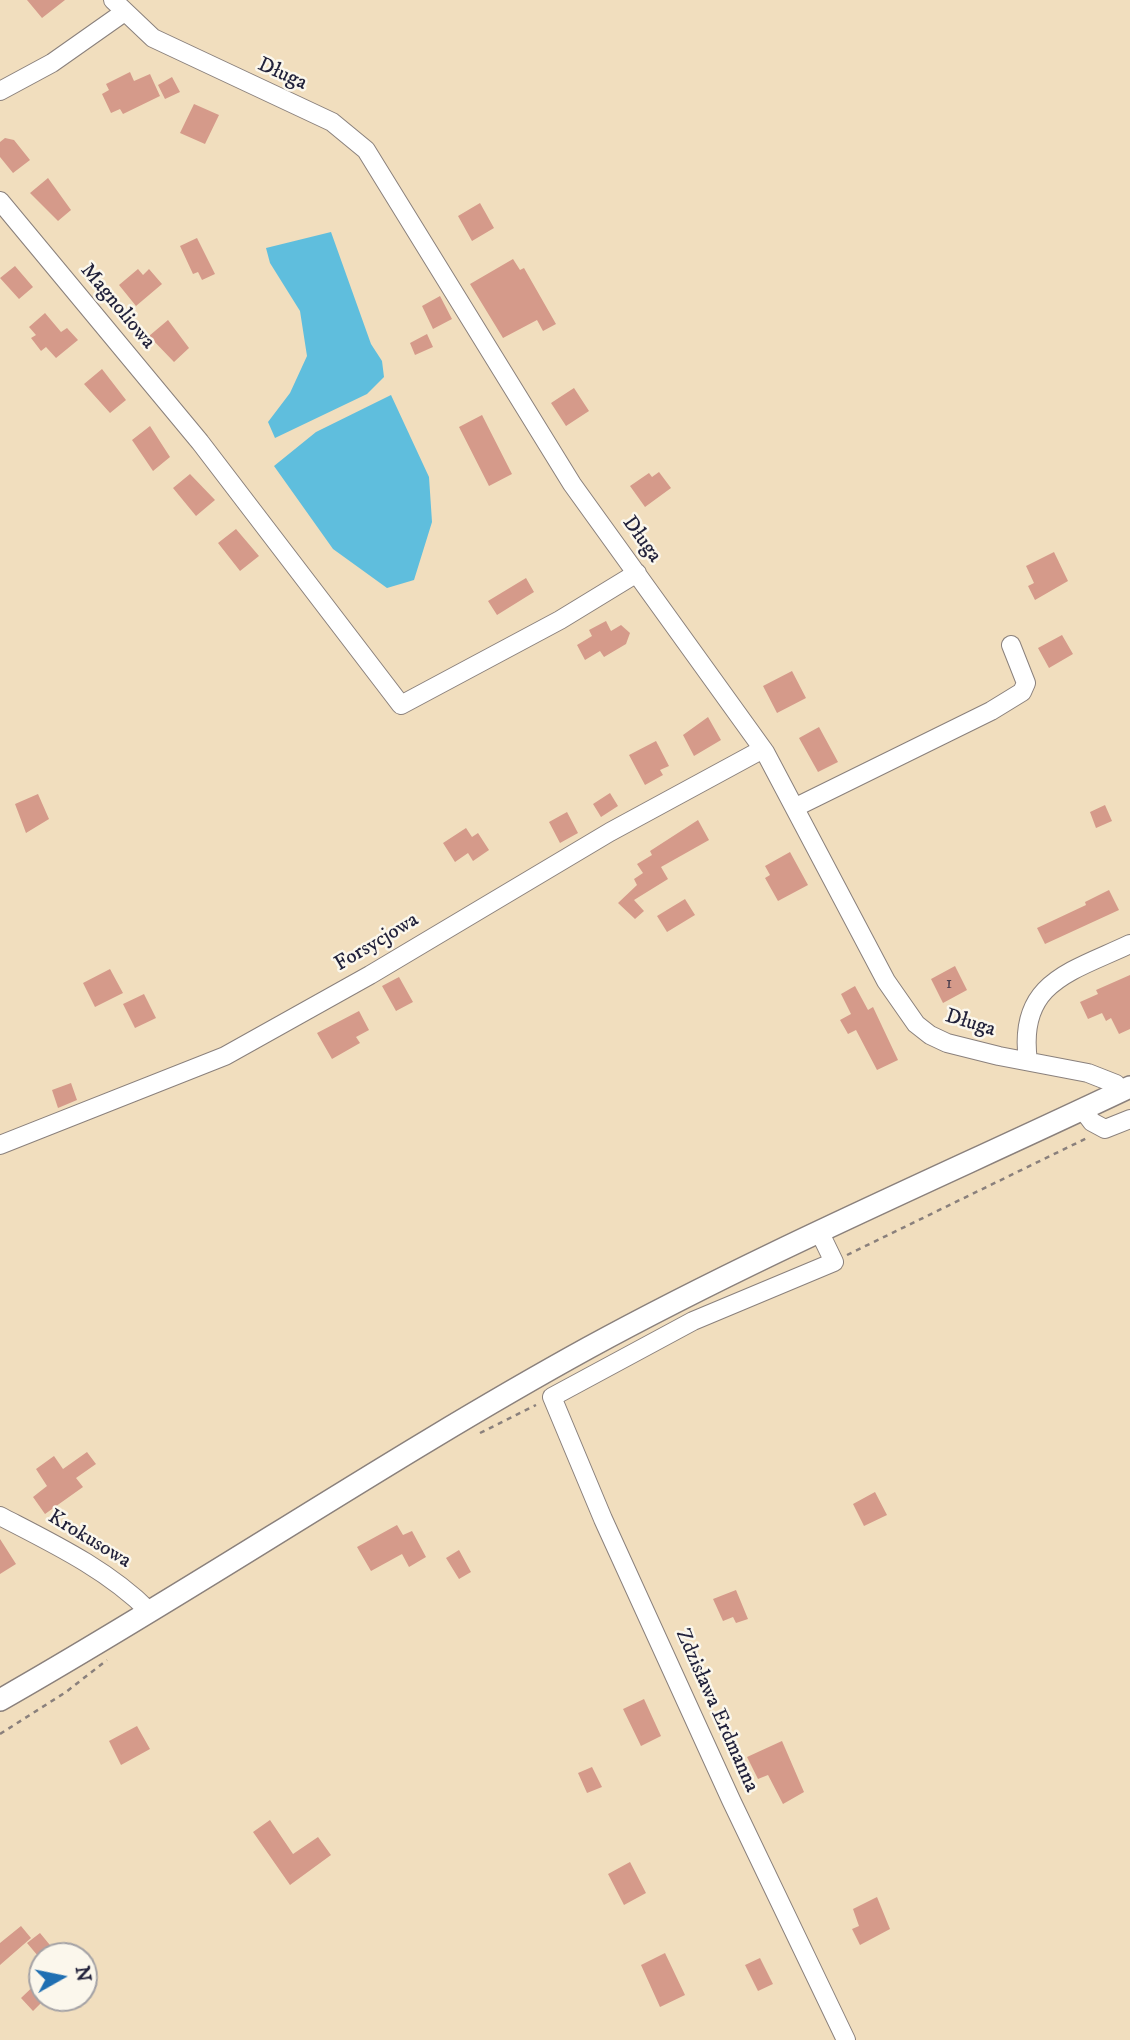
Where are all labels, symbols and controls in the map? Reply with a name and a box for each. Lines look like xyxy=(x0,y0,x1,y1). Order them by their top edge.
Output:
street label: Długa xyxy=(254,53,310,97)
street label: Magnoliowa xyxy=(74,259,160,355)
street label: Długa xyxy=(616,512,666,568)
street label: Forsycjowa xyxy=(330,908,424,978)
house number: 1 xyxy=(946,973,952,995)
street label: Długa xyxy=(942,1004,998,1044)
street label: Krokusowa xyxy=(43,1505,135,1575)
street label: Zdzisława Erdmanna xyxy=(669,1625,763,1797)
north arrow xyxy=(28,1942,98,2012)
text: N xyxy=(70,1964,95,1983)

